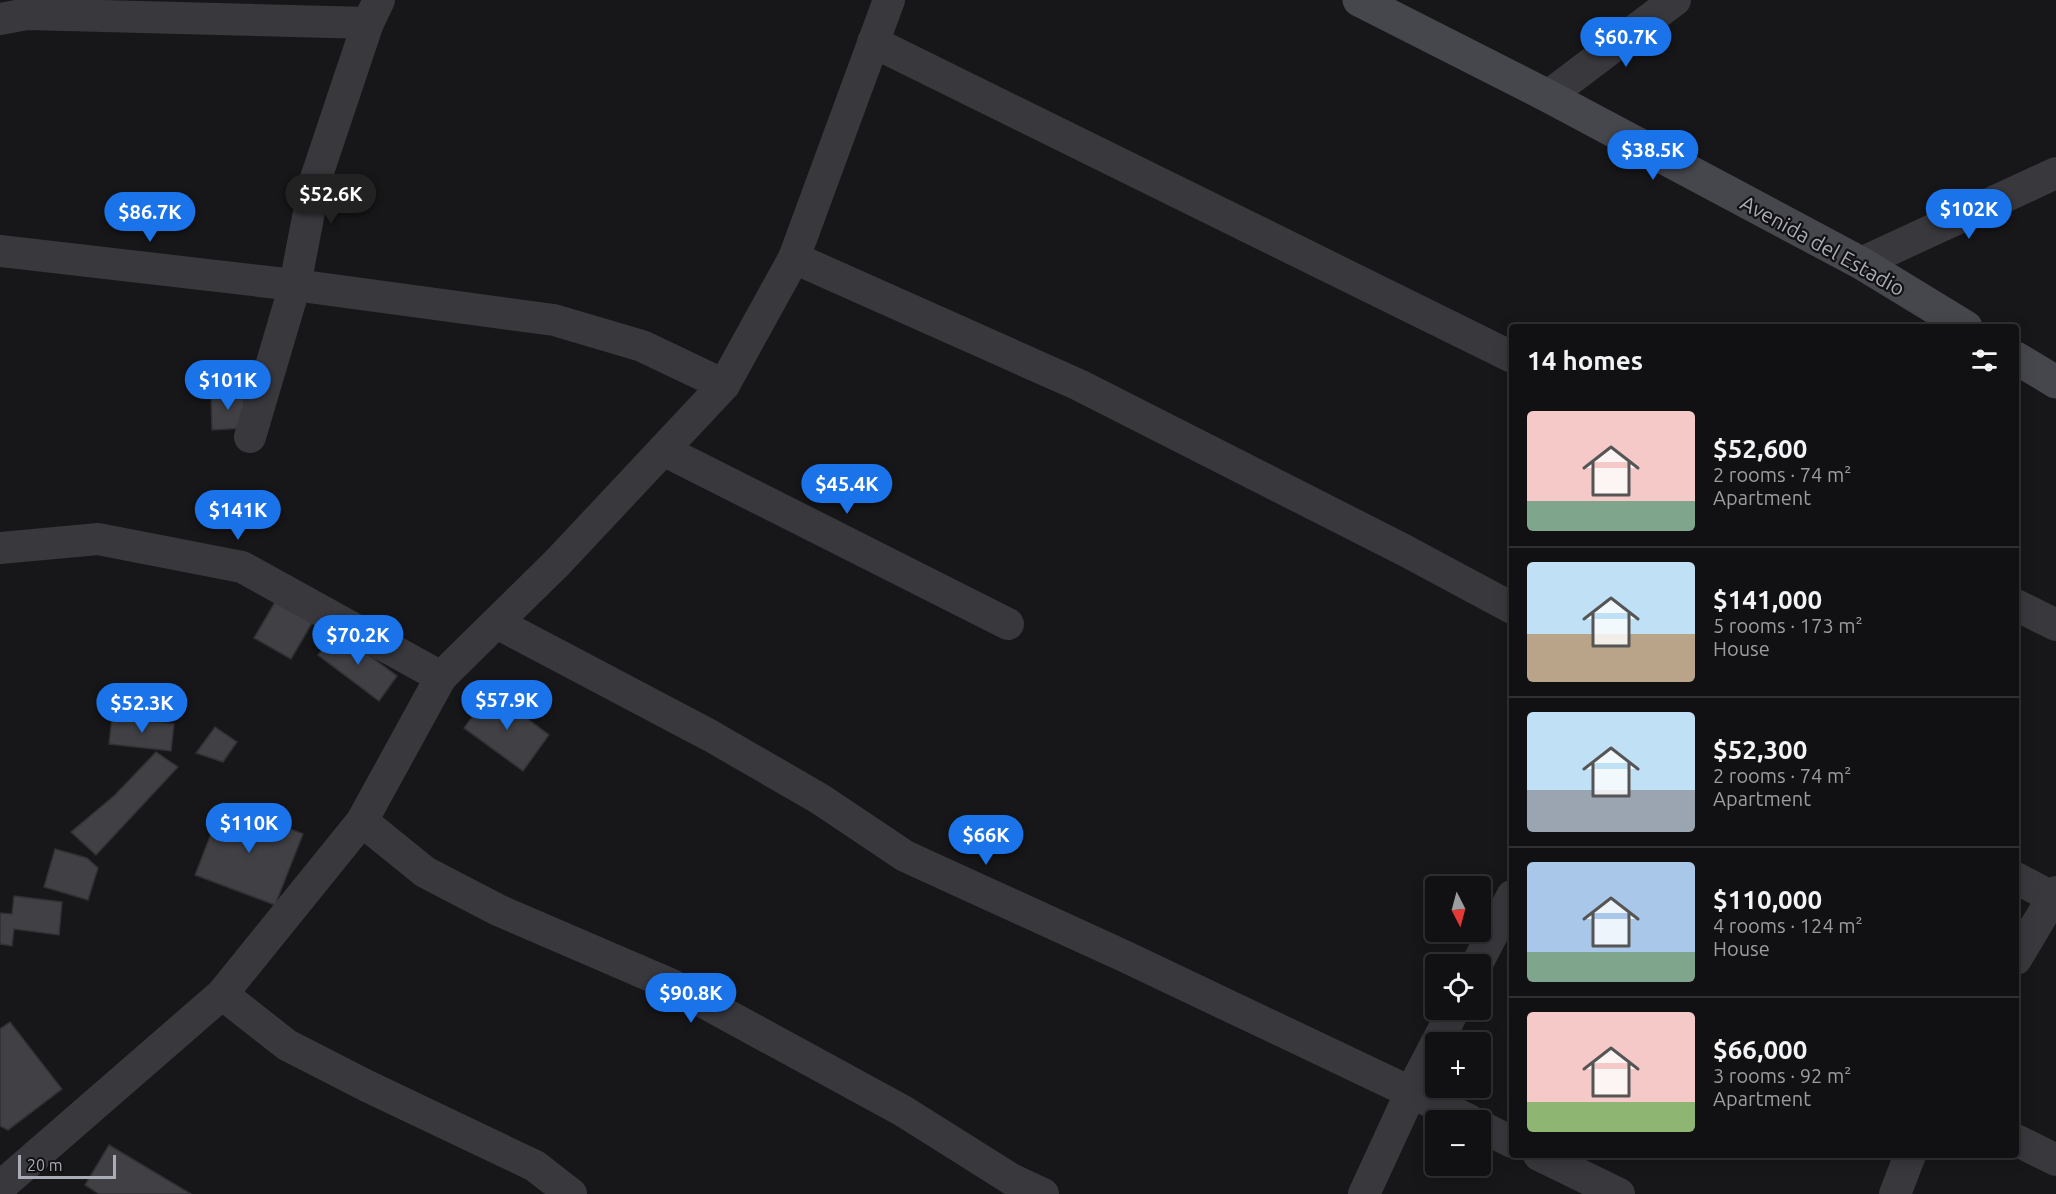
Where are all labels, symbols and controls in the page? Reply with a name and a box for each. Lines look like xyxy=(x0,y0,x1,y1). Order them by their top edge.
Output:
pin: $60.7K xyxy=(1577,17,1675,68)
text: $60.7K xyxy=(1594,25,1658,48)
pin: $38.5K xyxy=(1604,130,1702,181)
text: $38.5K xyxy=(1621,138,1685,161)
pin: $52.6K xyxy=(282,174,380,225)
text: $52.6K xyxy=(299,182,363,205)
pin: $102K xyxy=(1927,189,2011,240)
street label: Avenida del Estadio xyxy=(1737,190,1909,300)
pin: $86.7K xyxy=(101,192,199,243)
text: $102K xyxy=(1940,197,1998,220)
text: $86.7K xyxy=(118,200,182,223)
icon: filters xyxy=(1968,344,2001,377)
text: 14 homes xyxy=(1527,346,1643,375)
pin: $101K xyxy=(186,360,270,411)
text: $101K xyxy=(199,368,257,391)
text: $52,600 xyxy=(1713,434,1807,463)
icon: home xyxy=(1575,435,1647,507)
text: 2 rooms · 74 m² xyxy=(1713,463,1851,486)
pin: $45.4K xyxy=(798,464,896,515)
text: $45.4K xyxy=(815,472,879,495)
text: Apartment xyxy=(1713,486,1811,509)
pin: $141K xyxy=(196,490,280,541)
text: $141K xyxy=(209,498,267,521)
text: $141,000 xyxy=(1713,585,1822,614)
icon: home xyxy=(1575,586,1647,658)
text: 5 rooms · 173 m² xyxy=(1713,614,1863,637)
pin: $70.2K xyxy=(309,615,407,666)
text: $70.2K xyxy=(326,623,390,646)
text: House xyxy=(1713,637,1770,660)
pin: $57.9K xyxy=(458,680,556,731)
pin: $52.3K xyxy=(93,683,191,734)
text: $57.9K xyxy=(475,688,539,711)
text: $52.3K xyxy=(110,691,174,714)
text: $52,300 xyxy=(1713,735,1807,764)
icon: home xyxy=(1575,736,1647,808)
text: 2 rooms · 74 m² xyxy=(1713,764,1851,787)
text: Apartment xyxy=(1713,787,1811,810)
pin: $110K xyxy=(207,803,291,854)
text: $110K xyxy=(220,811,278,834)
pin: $66K xyxy=(950,815,1022,866)
text: $66K xyxy=(962,823,1010,846)
north arrow xyxy=(1425,876,1491,942)
map controls xyxy=(1425,876,1491,1176)
text: $110,000 xyxy=(1713,885,1822,914)
icon: home xyxy=(1575,886,1647,958)
text: 4 rooms · 124 m² xyxy=(1713,914,1863,937)
text: House xyxy=(1713,937,1770,960)
button: locate xyxy=(1425,954,1491,1020)
pin: $90.8K xyxy=(642,973,740,1024)
text: $90.8K xyxy=(659,981,723,1004)
button: + xyxy=(1425,1032,1491,1098)
text: $66,000 xyxy=(1713,1035,1807,1064)
icon: home xyxy=(1575,1036,1647,1108)
text: 3 rooms · 92 m² xyxy=(1713,1064,1851,1087)
text: Apartment xyxy=(1713,1087,1811,1110)
button: − xyxy=(1425,1110,1491,1176)
scale bar xyxy=(18,1152,116,1180)
text: 20 m xyxy=(27,1156,63,1174)

